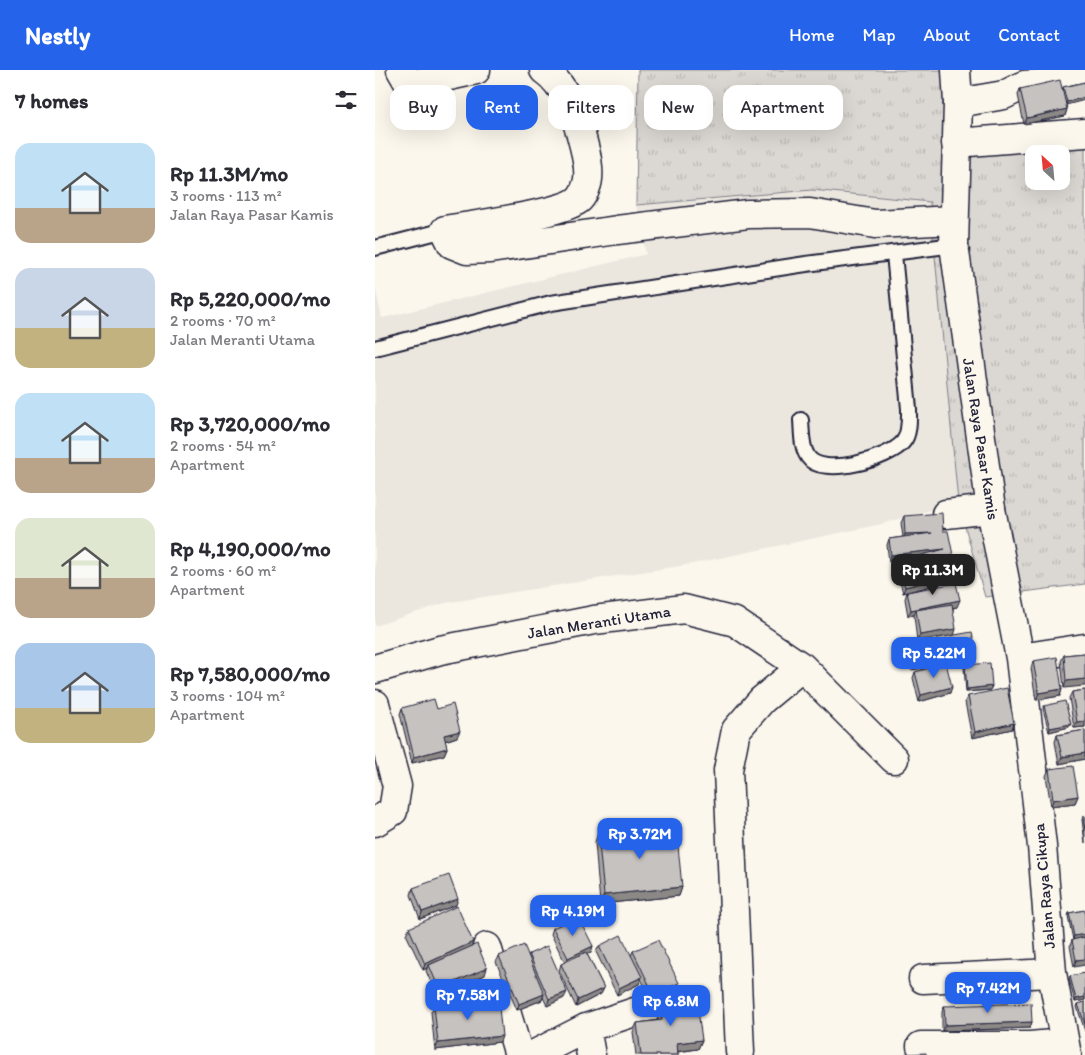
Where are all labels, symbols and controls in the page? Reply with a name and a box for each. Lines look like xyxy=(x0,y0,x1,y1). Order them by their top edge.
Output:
text: Nestly xyxy=(25,21,90,50)
text: Home xyxy=(789,24,835,46)
text: Map xyxy=(863,24,896,46)
text: About xyxy=(924,24,970,46)
text: Contact xyxy=(998,24,1060,46)
chip: Buy xyxy=(390,85,456,130)
chip: Rent xyxy=(466,85,538,130)
chip: Filters xyxy=(548,85,634,130)
chip: New xyxy=(644,85,713,130)
chip: Apartment xyxy=(723,85,843,130)
icon: filters xyxy=(332,86,360,114)
text: 7 homes xyxy=(15,88,89,113)
north arrow xyxy=(1025,145,1070,190)
map controls xyxy=(1025,145,1070,190)
text: Rp 11.3M/mo xyxy=(170,161,288,186)
icon: home xyxy=(55,163,115,223)
text: 3 rooms · 113 m² xyxy=(170,186,282,205)
text: Jalan Raya Pasar Kamis xyxy=(170,205,334,224)
text: Rp 5,220,000/mo xyxy=(170,286,330,311)
icon: home xyxy=(55,288,115,348)
text: 2 rooms · 70 m² xyxy=(170,311,276,330)
text: Jalan Meranti Utama xyxy=(170,330,315,349)
street label: Jalan Raya Pasar Kamis xyxy=(959,357,1003,521)
text: Rp 3,720,000/mo xyxy=(170,411,330,436)
icon: home xyxy=(55,413,115,473)
text: 2 rooms · 54 m² xyxy=(170,436,276,455)
text: Apartment xyxy=(170,455,245,474)
text: Rp 4,190,000/mo xyxy=(170,536,331,561)
icon: home xyxy=(55,538,115,598)
pin: Rp 11.3M xyxy=(881,554,985,596)
text: Rp 11.3M xyxy=(902,560,964,579)
text: 2 rooms · 60 m² xyxy=(170,561,276,580)
text: Apartment xyxy=(170,580,245,599)
street label: Jalan Meranti Utama xyxy=(526,601,673,643)
pin: Rp 5.22M xyxy=(882,636,986,679)
text: Rp 5.22M xyxy=(902,643,966,662)
text: Rp 7,580,000/mo xyxy=(170,661,330,686)
icon: home xyxy=(55,663,115,723)
text: 3 rooms · 104 m² xyxy=(170,686,285,705)
text: Apartment xyxy=(170,705,245,724)
pin: Rp 3.72M xyxy=(588,818,692,860)
street label: Jalan Raya Cikupa xyxy=(1029,822,1059,950)
text: Rp 3.72M xyxy=(608,824,672,843)
pin: Rp 4.19M xyxy=(521,894,625,937)
text: Rp 4.19M xyxy=(541,901,605,920)
pin: Rp 7.42M xyxy=(936,972,1040,1014)
pin: Rp 7.58M xyxy=(416,978,520,1021)
text: Rp 7.42M xyxy=(956,978,1020,997)
pin: Rp 6.8M xyxy=(625,984,717,1027)
text: Rp 7.58M xyxy=(436,985,500,1004)
text: Rp 6.8M xyxy=(643,991,699,1010)

